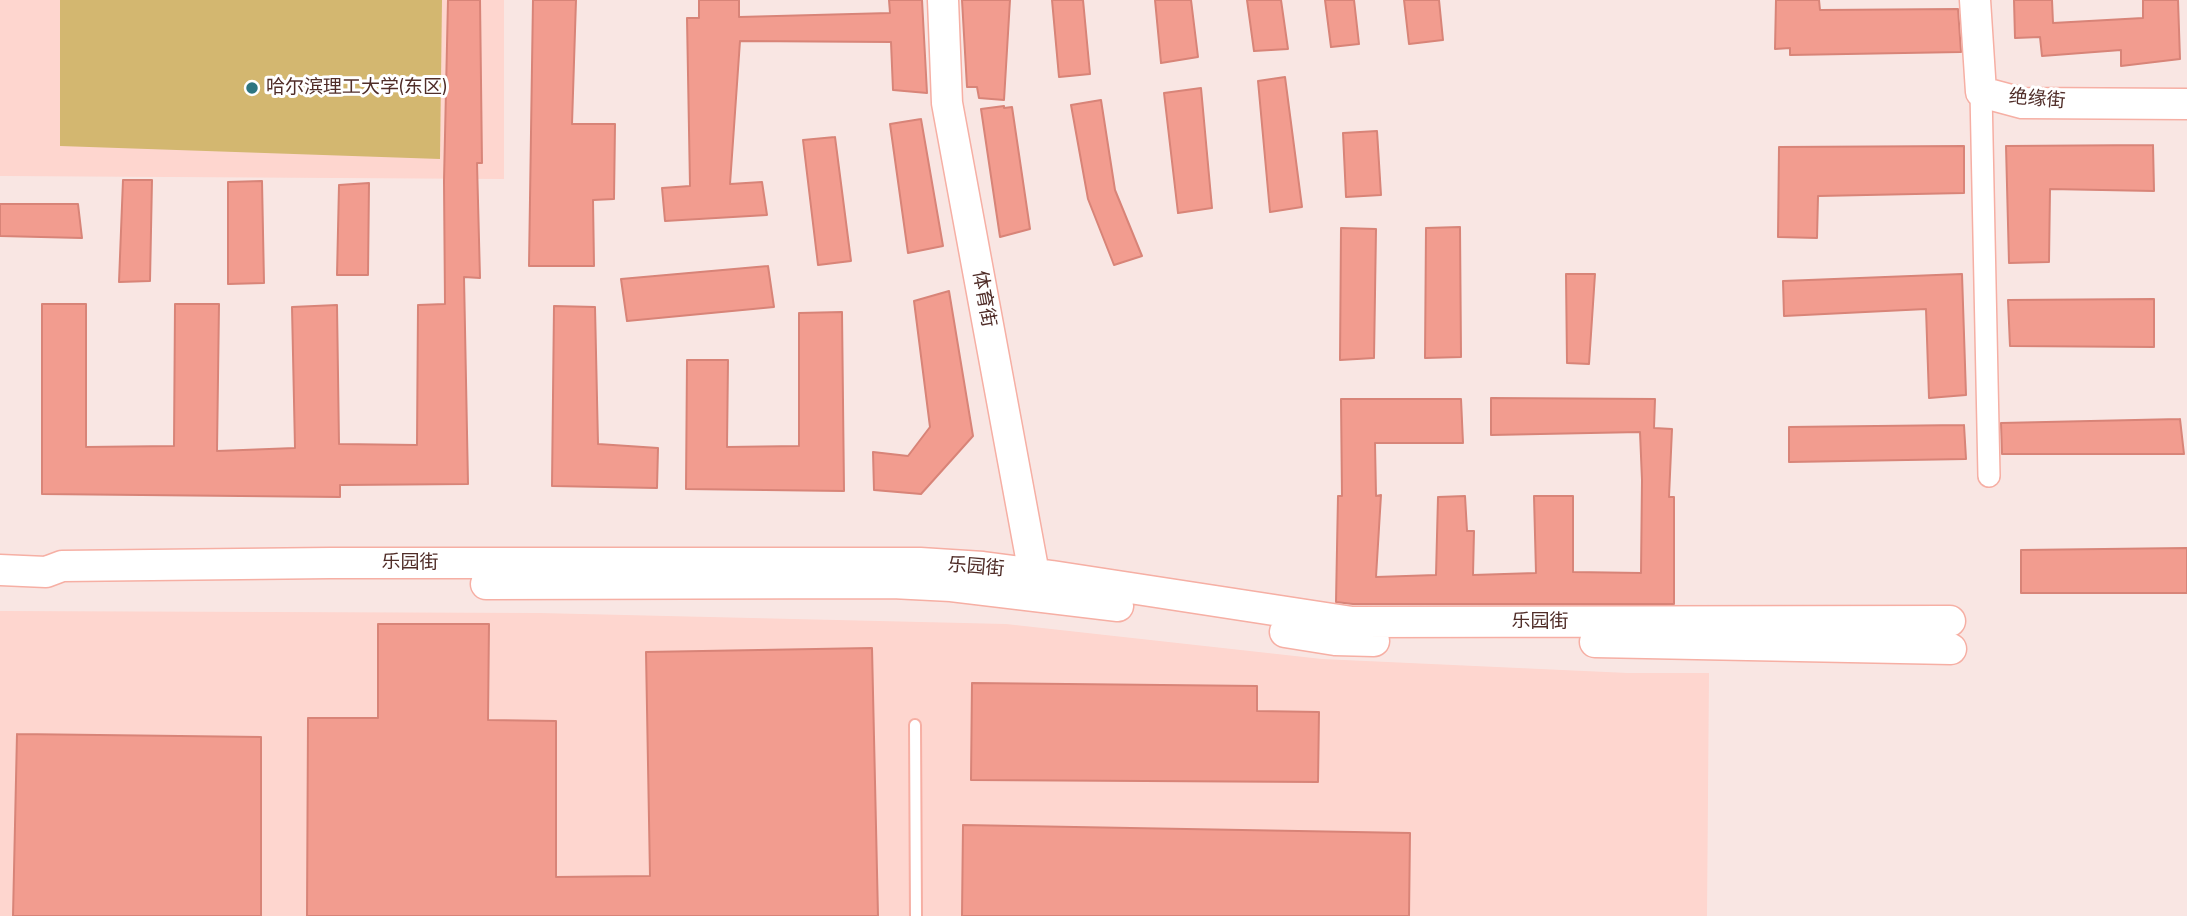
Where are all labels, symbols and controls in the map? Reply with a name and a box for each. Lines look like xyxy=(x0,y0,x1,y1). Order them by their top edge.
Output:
place label: 哈尔滨理工大学(东区) xyxy=(266,77,447,99)
marker: 哈尔滨理工大学(东区) xyxy=(244,80,260,96)
street label: 绝缘街 xyxy=(2008,86,2066,114)
street label: 体育街 xyxy=(967,269,999,329)
street label: 乐园街 xyxy=(382,552,438,574)
street label: 乐园街 xyxy=(947,554,1005,582)
street label: 乐园街 xyxy=(1512,611,1568,633)

